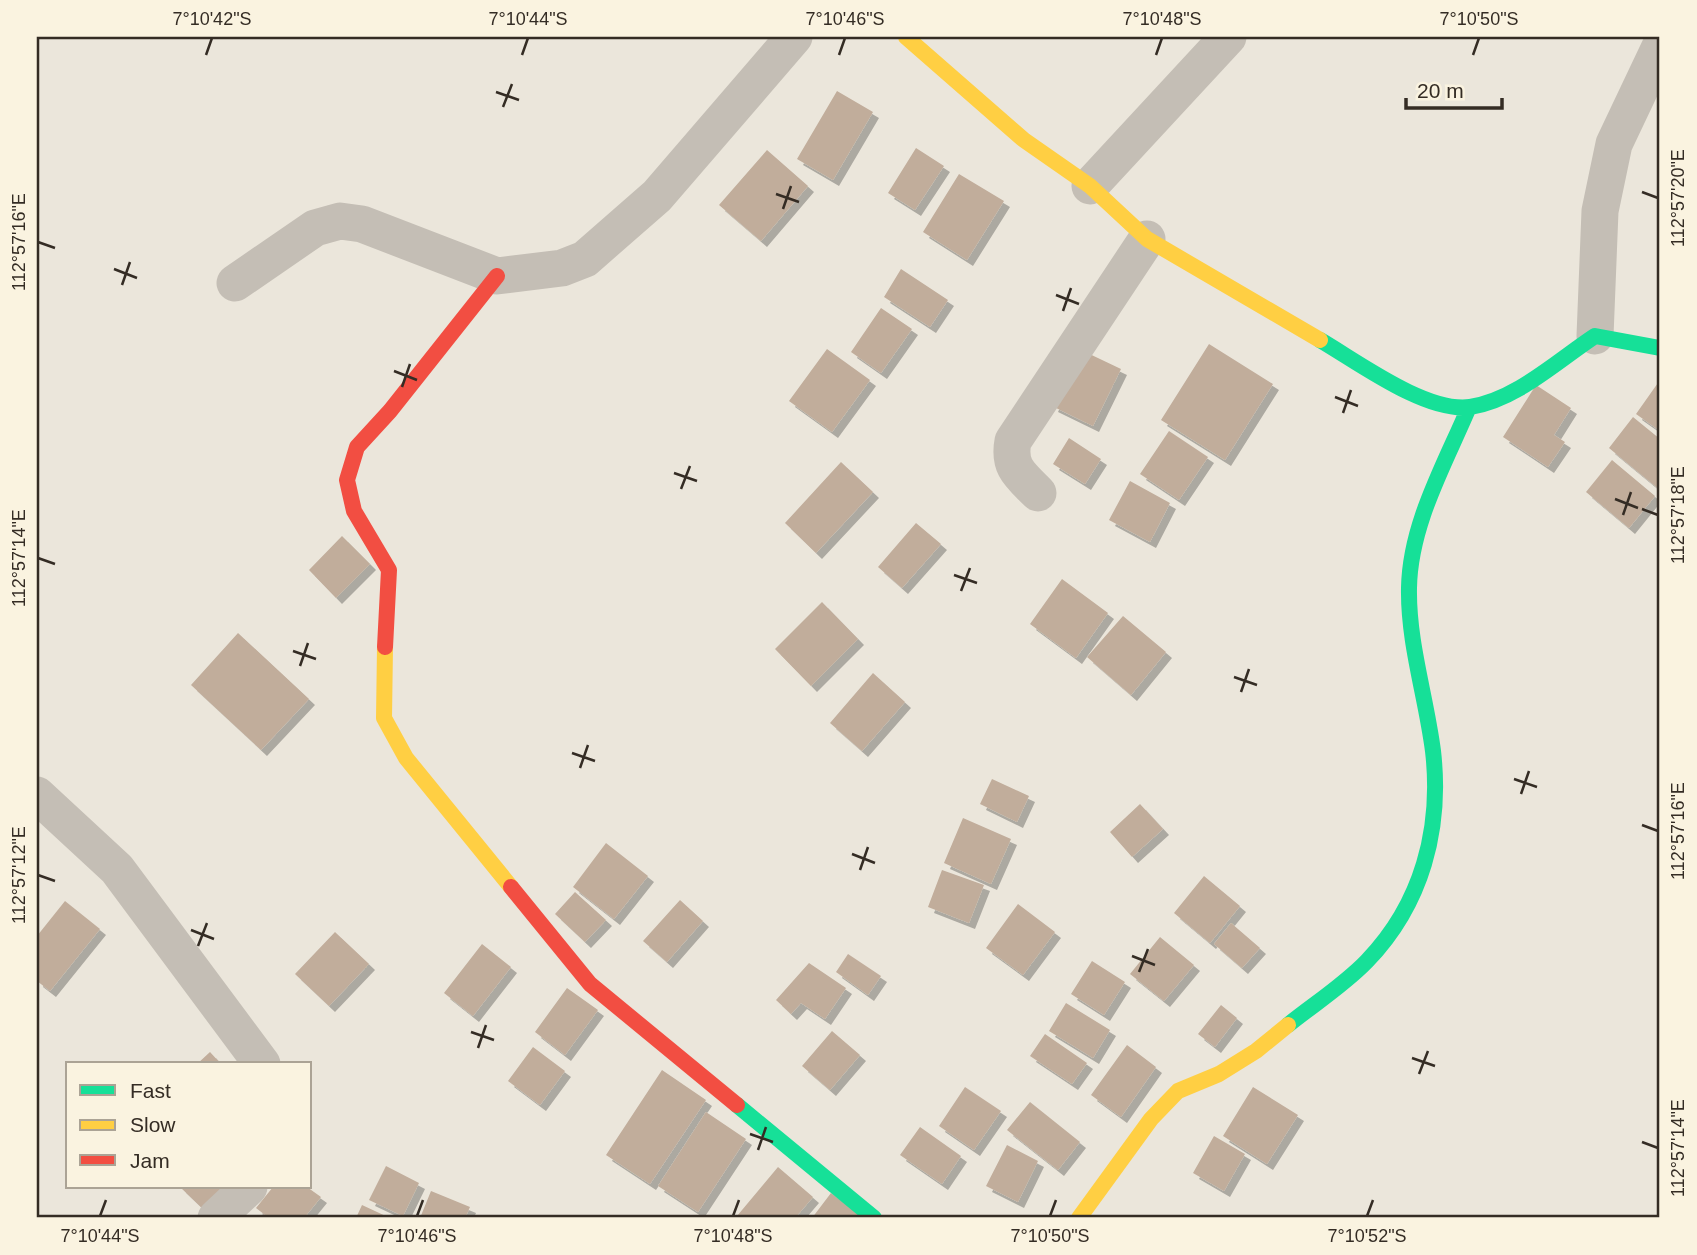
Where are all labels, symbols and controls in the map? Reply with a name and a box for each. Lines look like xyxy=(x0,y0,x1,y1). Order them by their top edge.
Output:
text: 7°10'42"S xyxy=(172,9,252,29)
text: 7°10'44"S xyxy=(488,9,568,29)
text: 7°10'46"S xyxy=(805,9,885,29)
text: 7°10'48"S xyxy=(1122,9,1202,29)
text: 7°10'50"S xyxy=(1439,9,1519,29)
scale bar xyxy=(1406,66,1503,110)
text: 20 m xyxy=(1417,79,1464,102)
text: 112°57'20"E xyxy=(1668,149,1688,247)
text: 112°57'16"E xyxy=(9,193,29,291)
text: 112°57'18"E xyxy=(1668,466,1688,564)
text: 112°57'14"E xyxy=(9,509,29,607)
text: 112°57'16"E xyxy=(1668,782,1688,880)
text: 112°57'12"E xyxy=(9,826,29,924)
legend xyxy=(66,1062,312,1188)
text: Fast xyxy=(130,1079,171,1102)
text: 112°57'14"E xyxy=(1668,1099,1688,1197)
text: Slow xyxy=(130,1113,176,1136)
text: Jam xyxy=(130,1149,170,1172)
text: 7°10'44"S xyxy=(60,1226,140,1246)
text: 7°10'46"S xyxy=(377,1226,457,1246)
text: 7°10'48"S xyxy=(693,1226,773,1246)
text: 7°10'50"S xyxy=(1010,1226,1090,1246)
text: 7°10'52"S xyxy=(1327,1226,1407,1246)

